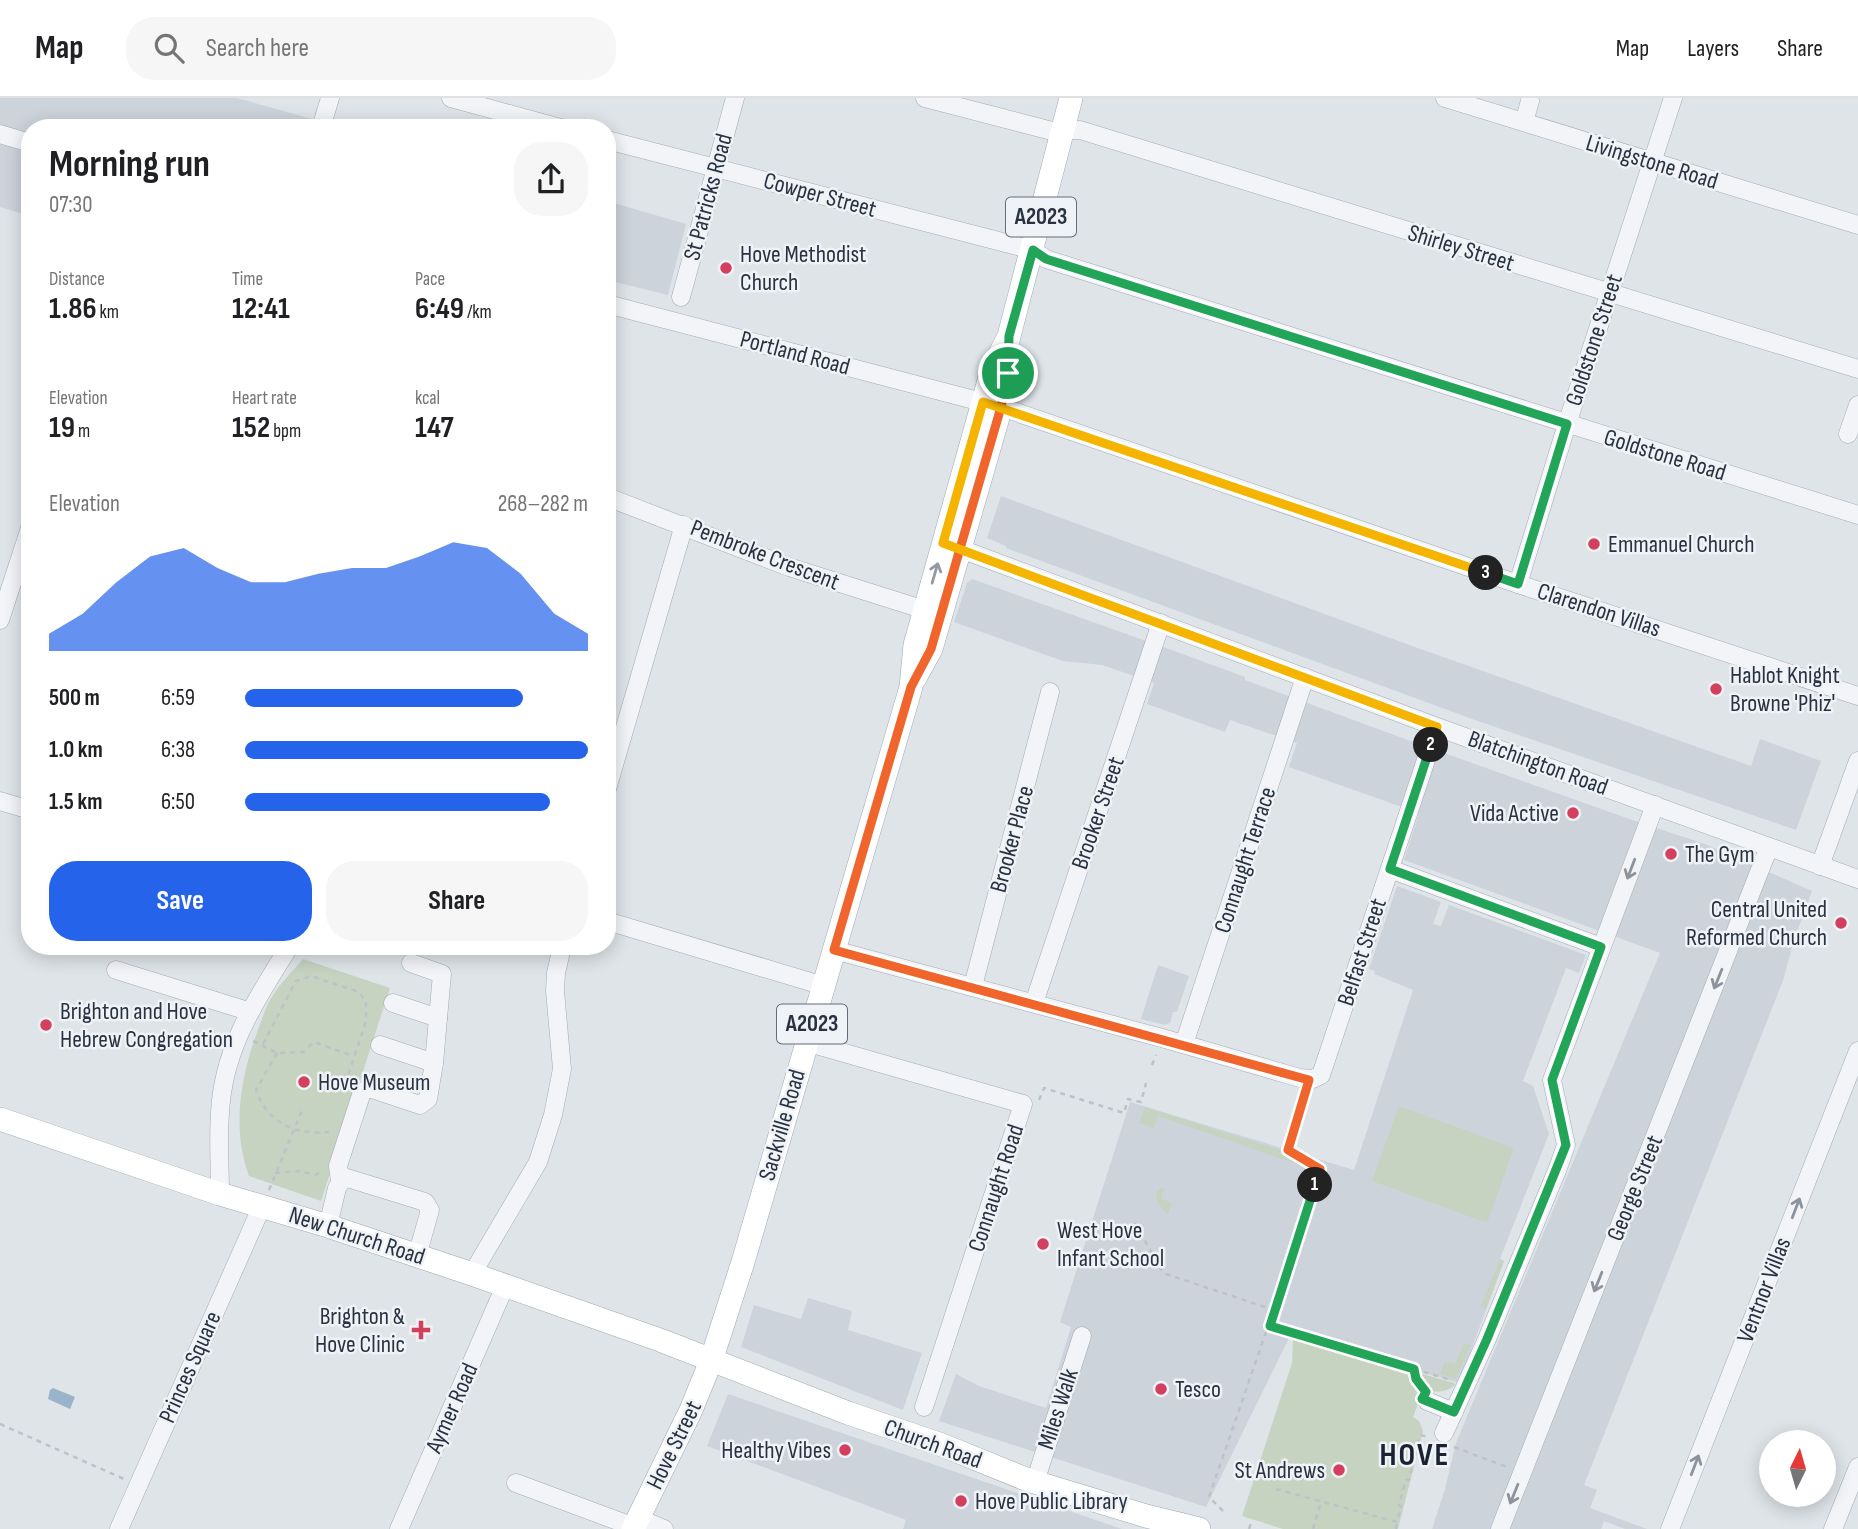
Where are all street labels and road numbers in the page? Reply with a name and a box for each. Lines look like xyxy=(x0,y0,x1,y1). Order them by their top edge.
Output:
street label: Livingstone Road xyxy=(1583,128,1721,196)
street label: St Patricks Road xyxy=(677,130,739,264)
street label: Cowper Street xyxy=(760,166,880,224)
road number: A2023 xyxy=(1006,198,1076,236)
street label: Shirley Street xyxy=(1404,218,1518,278)
street label: Goldstone Street xyxy=(1559,271,1629,409)
street label: Portland Road xyxy=(737,324,853,382)
street label: Goldstone Road xyxy=(1601,423,1729,487)
street label: Pembroke Crescent xyxy=(686,513,844,597)
street label: Clarendon Villas xyxy=(1534,576,1664,644)
street label: Blatchington Road xyxy=(1464,724,1612,802)
street label: Brooker Street xyxy=(1065,753,1131,873)
street label: Brooker Place xyxy=(984,782,1040,896)
street label: Connaught Terrace xyxy=(1208,783,1282,937)
street label: Belfast Street xyxy=(1331,895,1393,1009)
road number: A2023 xyxy=(777,1004,847,1043)
street label: Sackville Road xyxy=(752,1066,812,1184)
street label: Connaught Road xyxy=(962,1121,1030,1255)
street label: George Street xyxy=(1601,1131,1669,1245)
street label: New Church Road xyxy=(285,1200,429,1272)
street label: Ventnor Villas xyxy=(1731,1233,1797,1347)
street label: Princes Square xyxy=(153,1307,227,1427)
street label: Aymer Road xyxy=(419,1359,485,1458)
street label: Miles Walk xyxy=(1031,1365,1085,1453)
street label: Hove Street xyxy=(640,1396,708,1494)
street label: Church Road xyxy=(880,1413,986,1475)

